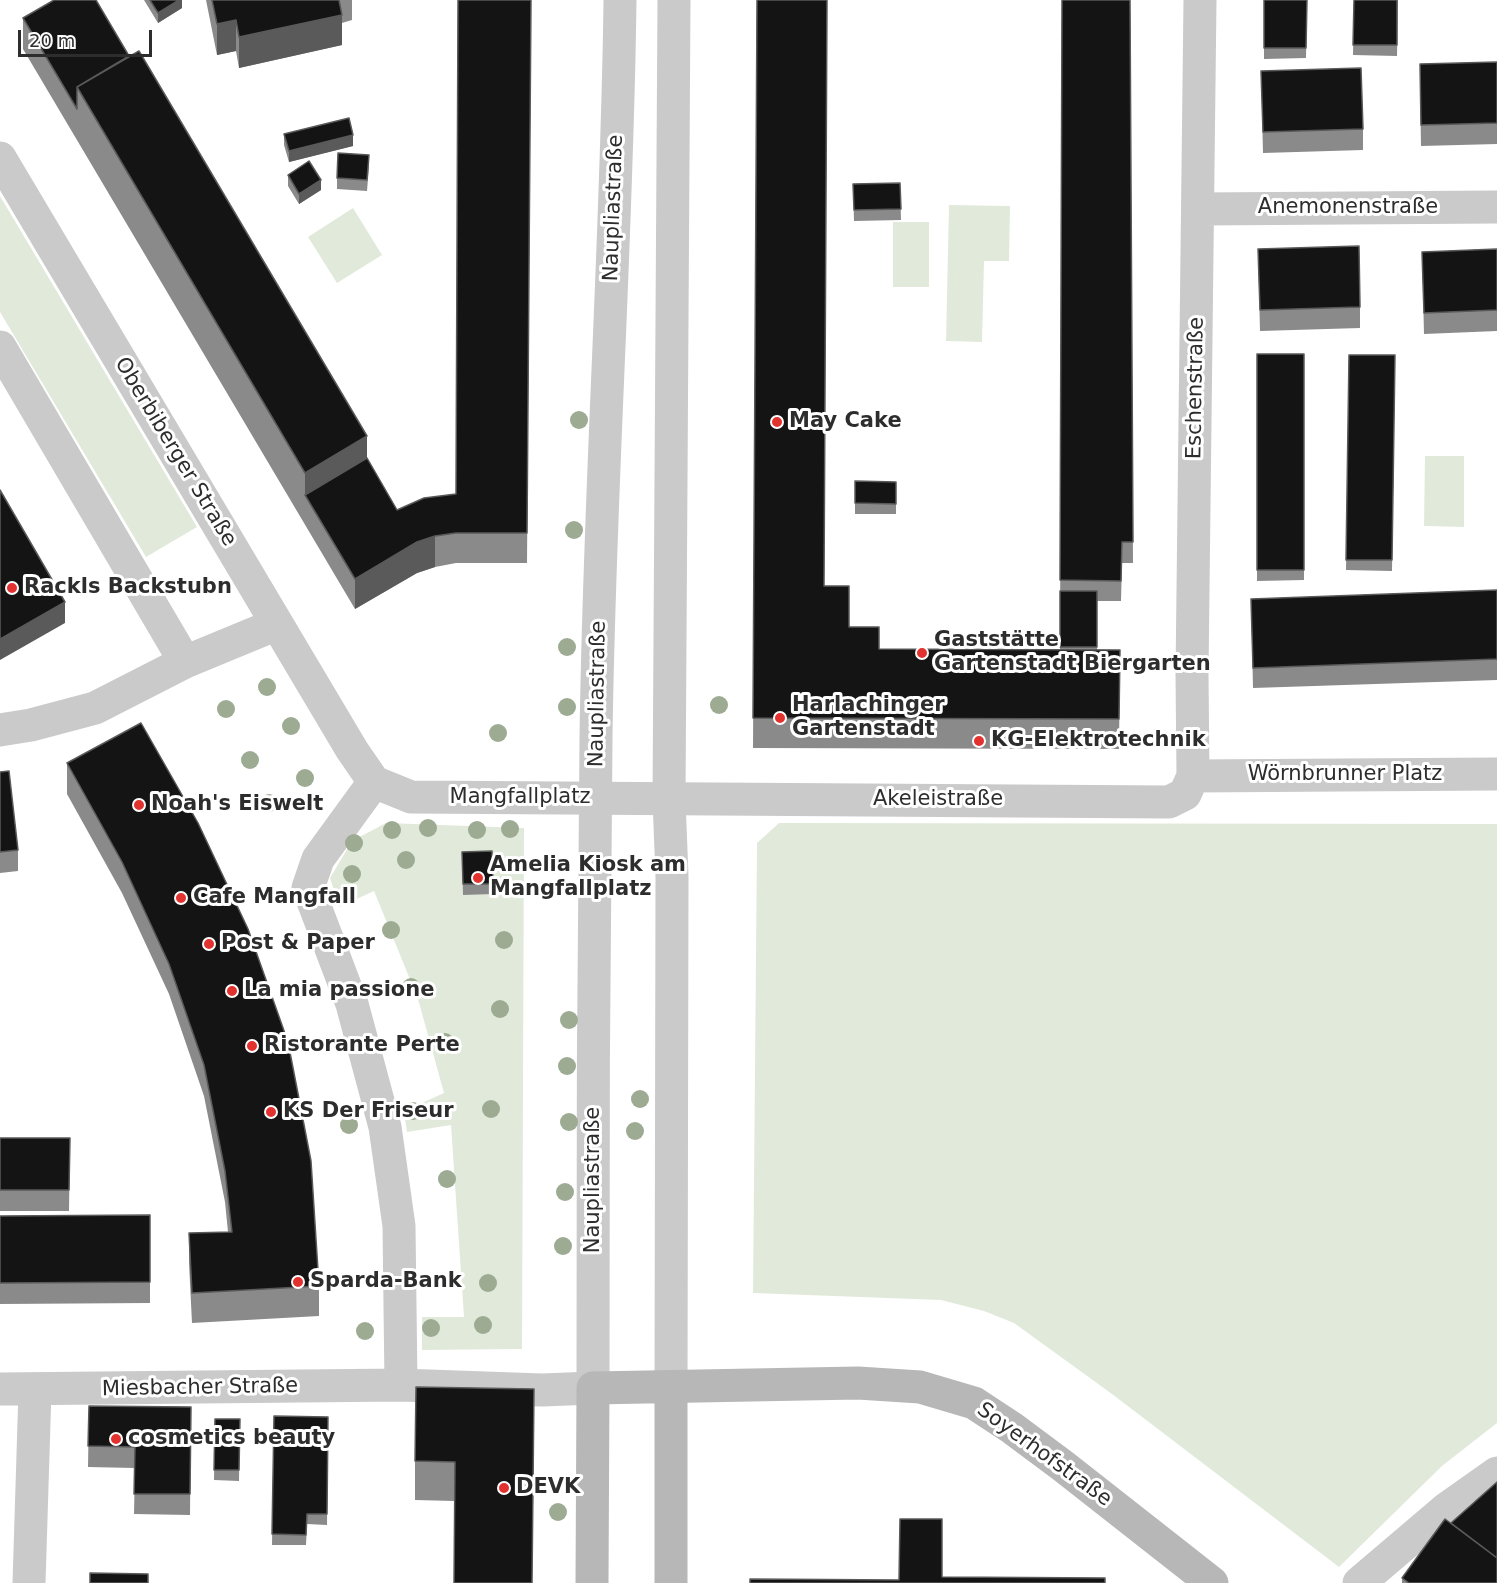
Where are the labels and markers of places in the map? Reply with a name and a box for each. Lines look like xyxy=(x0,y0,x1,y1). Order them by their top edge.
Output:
place label: May Cake xyxy=(789,409,902,435)
marker: May Cake xyxy=(770,415,784,429)
place label: Rackls Backstubn xyxy=(24,575,232,601)
marker: Rackls Backstubn xyxy=(5,581,19,595)
place label: Gaststätte Gartenstadt Biergarten xyxy=(934,628,1211,678)
marker: Gaststätte Gartenstadt Biergarten xyxy=(915,646,929,660)
place label: Harlachinger Gartenstadt xyxy=(792,693,945,743)
marker: Harlachinger Gartenstadt xyxy=(773,711,787,725)
place label: KG-Elektrotechnik xyxy=(991,728,1206,754)
marker: KG-Elektrotechnik xyxy=(972,734,986,748)
place label: Noah's Eiswelt xyxy=(151,792,323,818)
marker: Noah's Eiswelt xyxy=(132,798,146,812)
place label: Amelia Kiosk am Mangfallplatz xyxy=(490,853,686,903)
marker: Amelia Kiosk am Mangfallplatz xyxy=(471,871,485,885)
place label: Cafe Mangfall xyxy=(193,885,356,911)
marker: Cafe Mangfall xyxy=(174,891,188,905)
place label: Post & Paper xyxy=(221,931,375,957)
marker: Post & Paper xyxy=(202,937,216,951)
place label: La mia passione xyxy=(244,978,434,1004)
marker: La mia passione xyxy=(225,984,239,998)
place label: Ristorante Perte xyxy=(264,1033,460,1059)
marker: Ristorante Perte xyxy=(245,1039,259,1053)
place label: KS Der Friseur xyxy=(283,1099,454,1125)
marker: KS Der Friseur xyxy=(264,1105,278,1119)
place label: Sparda-Bank xyxy=(310,1269,462,1295)
marker: Sparda-Bank xyxy=(291,1275,305,1289)
place label: cosmetics beauty xyxy=(128,1426,335,1452)
marker: cosmetics beauty xyxy=(109,1432,123,1446)
place label: DEVK xyxy=(516,1475,580,1501)
marker: DEVK xyxy=(497,1481,511,1495)

